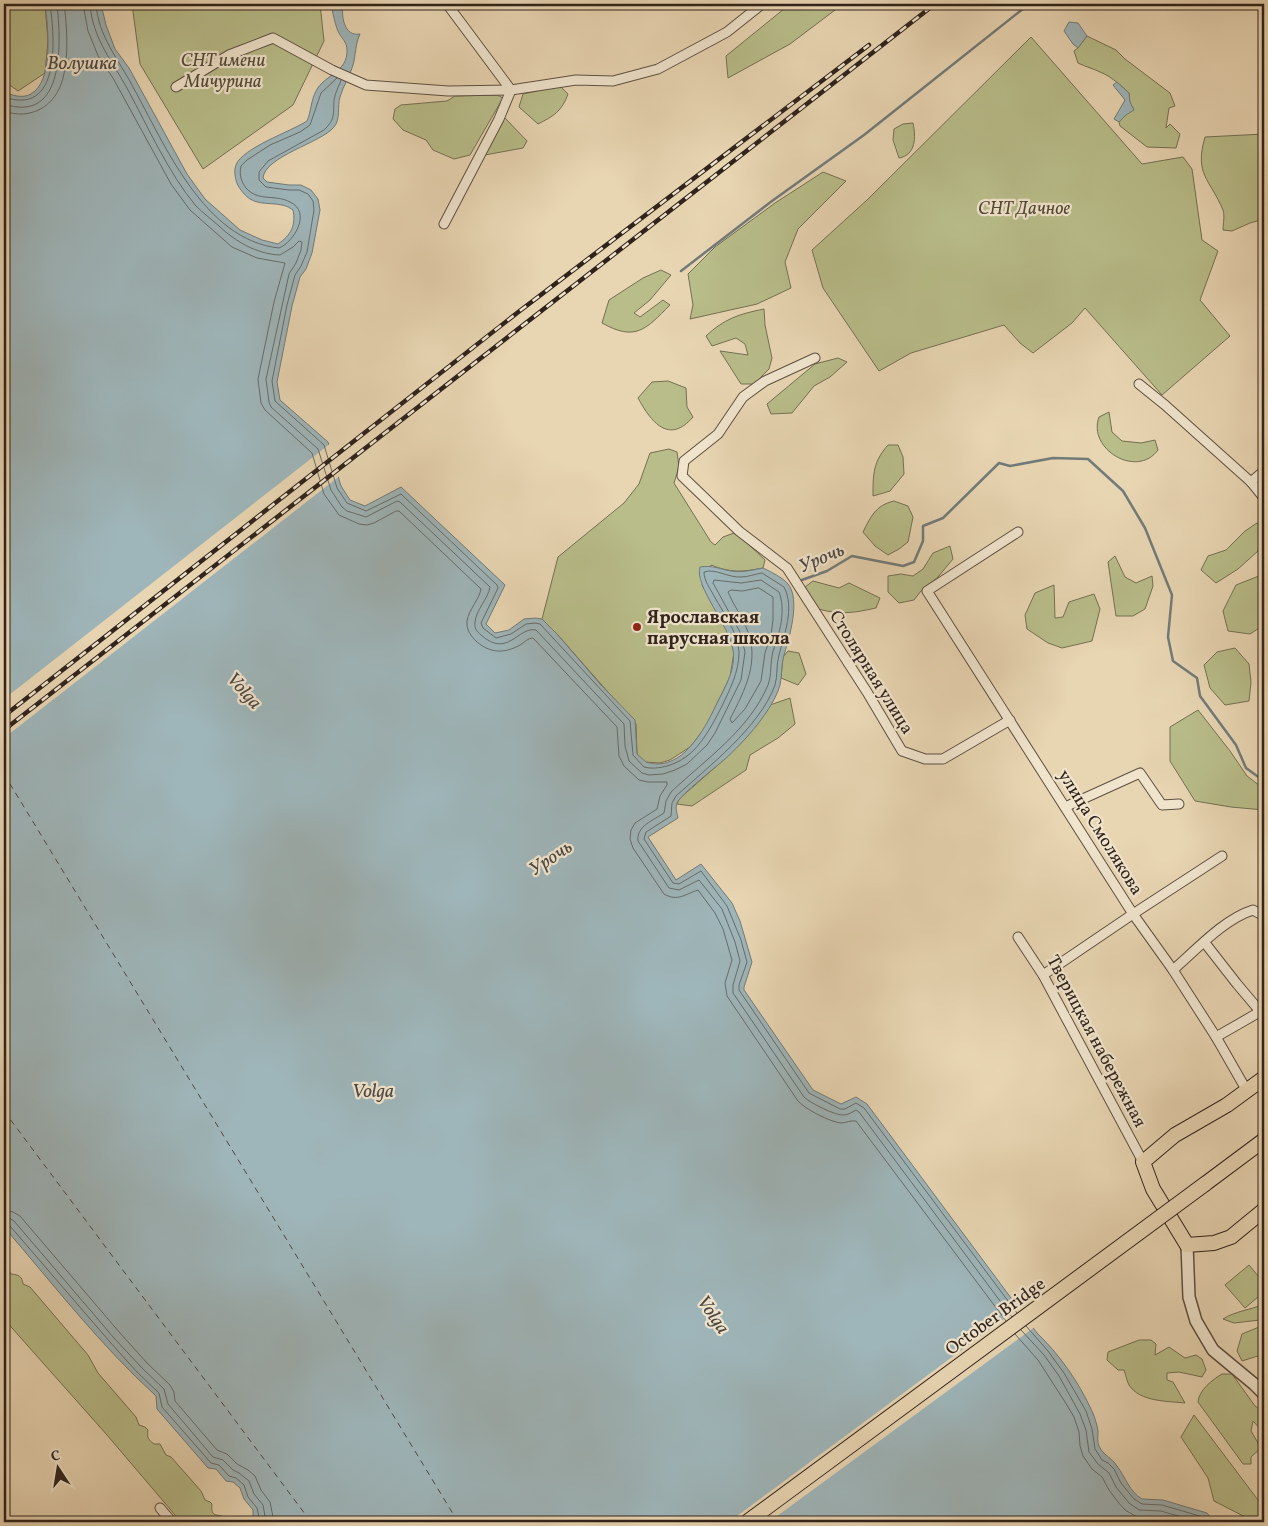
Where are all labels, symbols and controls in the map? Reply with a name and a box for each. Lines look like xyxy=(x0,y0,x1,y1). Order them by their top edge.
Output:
park label: СНТ имени Мичурина xyxy=(181,49,265,95)
water label: Волушка xyxy=(47,51,117,77)
park label: СНТ Дачное xyxy=(978,197,1070,222)
water label: Урочь xyxy=(795,538,849,580)
place label: Ярославская парусная школа xyxy=(647,606,790,652)
street label: Столярная улица xyxy=(823,606,919,740)
marker: Ярославская парусная школа xyxy=(631,621,643,633)
water label: Volga xyxy=(220,667,267,716)
street label: улица Смолякова xyxy=(1051,765,1148,900)
water label: Урочь xyxy=(524,835,578,883)
street label: Тверицкая набережная xyxy=(1040,951,1152,1132)
water label: Volga xyxy=(352,1079,394,1105)
street label: October Bridge xyxy=(941,1272,1051,1362)
water label: Volga xyxy=(690,1290,735,1340)
north arrow xyxy=(32,1444,82,1494)
text: С xyxy=(49,1447,62,1467)

